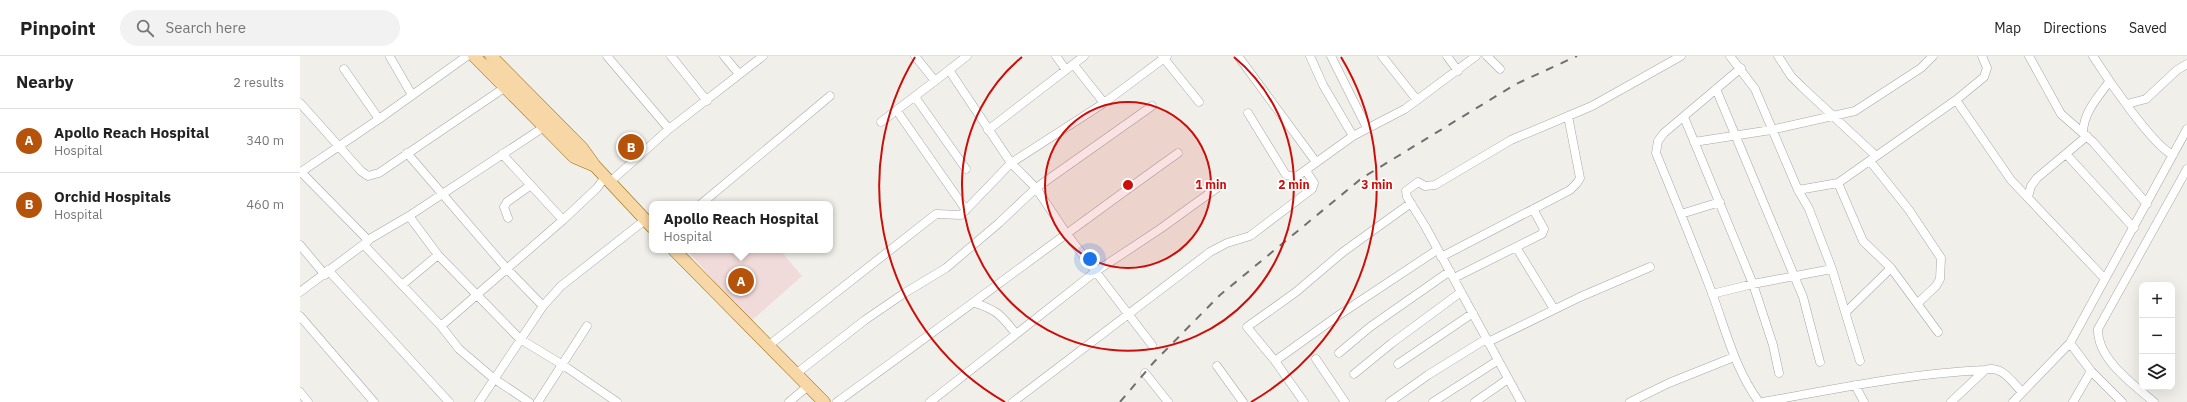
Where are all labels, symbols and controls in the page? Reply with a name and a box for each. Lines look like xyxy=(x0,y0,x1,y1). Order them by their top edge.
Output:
search box xyxy=(120,10,400,46)
text: Pinpoint xyxy=(20,16,96,40)
icon: search xyxy=(134,17,156,39)
text: Search here xyxy=(166,18,246,37)
text: Map xyxy=(1994,19,2021,37)
text: Directions xyxy=(2043,19,2107,37)
text: Saved xyxy=(2129,19,2167,37)
text: Nearby xyxy=(16,71,74,93)
text: 2 results xyxy=(233,74,284,91)
text: Apollo Reach Hospital xyxy=(54,123,209,142)
text: A xyxy=(25,132,33,149)
text: 340 m xyxy=(246,132,284,149)
pin: B xyxy=(618,132,644,162)
text: Hospital xyxy=(54,142,103,159)
text: 1 min xyxy=(1195,177,1227,192)
text: 2 min xyxy=(1278,177,1310,192)
text: 3 min xyxy=(1361,177,1393,192)
centre of rings xyxy=(1121,178,1135,192)
text: Orchid Hospitals xyxy=(54,187,171,206)
text: B xyxy=(25,196,33,213)
text: 460 m xyxy=(246,196,284,213)
popup xyxy=(649,201,833,253)
text: Hospital xyxy=(54,206,103,223)
text: Apollo Reach Hospital xyxy=(663,209,819,228)
text: Hospital xyxy=(663,228,712,245)
your location xyxy=(1080,249,1100,269)
pin: A xyxy=(728,266,754,296)
map controls xyxy=(2139,282,2175,390)
button: + xyxy=(2139,282,2175,318)
button: − xyxy=(2139,318,2175,354)
button: layers xyxy=(2139,354,2175,390)

